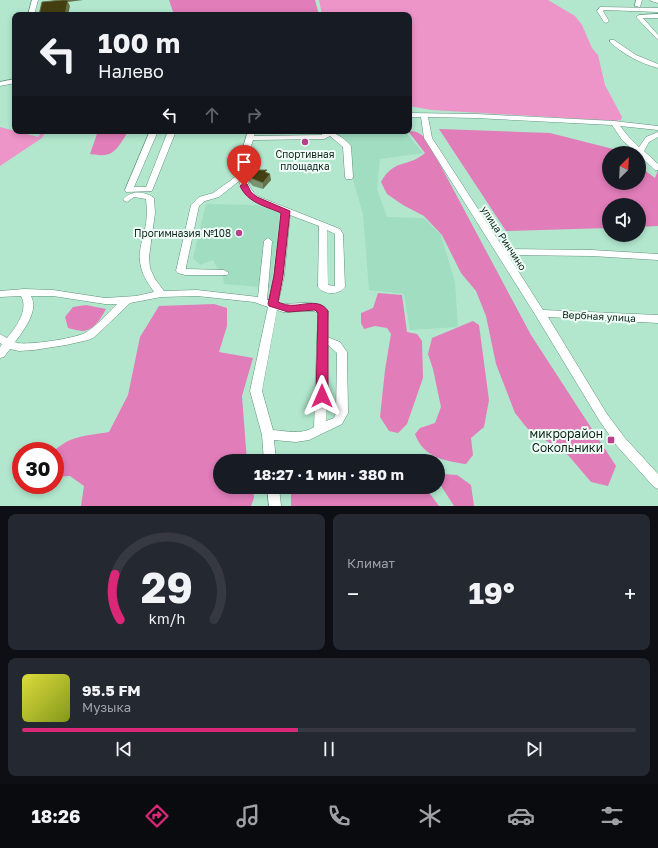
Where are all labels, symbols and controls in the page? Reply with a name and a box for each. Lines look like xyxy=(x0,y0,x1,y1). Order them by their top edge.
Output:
text: 100 m xyxy=(98,26,180,59)
icon: left xyxy=(32,28,84,80)
text: Налево xyxy=(98,60,164,82)
icon: left xyxy=(159,104,181,126)
icon: ahead xyxy=(201,104,223,126)
icon: right xyxy=(243,104,265,126)
marker: Спортивная площадка xyxy=(300,137,310,147)
pin xyxy=(227,145,261,186)
north arrow xyxy=(602,146,646,190)
map controls xyxy=(602,146,646,242)
place label: Спортивная площадка xyxy=(276,148,334,172)
icon: arrive xyxy=(233,151,255,173)
button: sound xyxy=(602,198,646,242)
street label: улица Ринчино xyxy=(479,204,529,272)
place label: Прогимназия №108 xyxy=(134,227,231,239)
marker: Прогимназия №108 xyxy=(234,228,244,238)
street label: Вербная улица xyxy=(562,308,636,324)
position arrow xyxy=(301,375,343,417)
place label: микрорайон Сокольники xyxy=(530,426,603,455)
marker: микрорайон Сокольники xyxy=(606,435,616,445)
speed limit sign: 30 xyxy=(12,442,64,494)
text: 18:27 · 1 мин · 380 m xyxy=(254,465,404,483)
text: Климат xyxy=(347,555,395,571)
text: 29 xyxy=(141,562,192,612)
text: 19° xyxy=(468,575,515,611)
text: − xyxy=(347,580,359,607)
text: + xyxy=(624,580,636,607)
text: km/h xyxy=(148,610,185,627)
text: 95.5 FM xyxy=(82,681,141,699)
text: Музыка xyxy=(82,699,131,715)
icon: previous xyxy=(113,738,135,760)
icon: pause xyxy=(318,738,340,760)
icon: next xyxy=(523,738,545,760)
icon: directions xyxy=(143,802,171,830)
icon: music xyxy=(234,802,262,830)
icon: phone xyxy=(325,802,353,830)
icon: climate xyxy=(416,802,444,830)
icon: car xyxy=(507,802,535,830)
icon: filters xyxy=(598,802,626,830)
text: 18:26 xyxy=(32,805,80,827)

